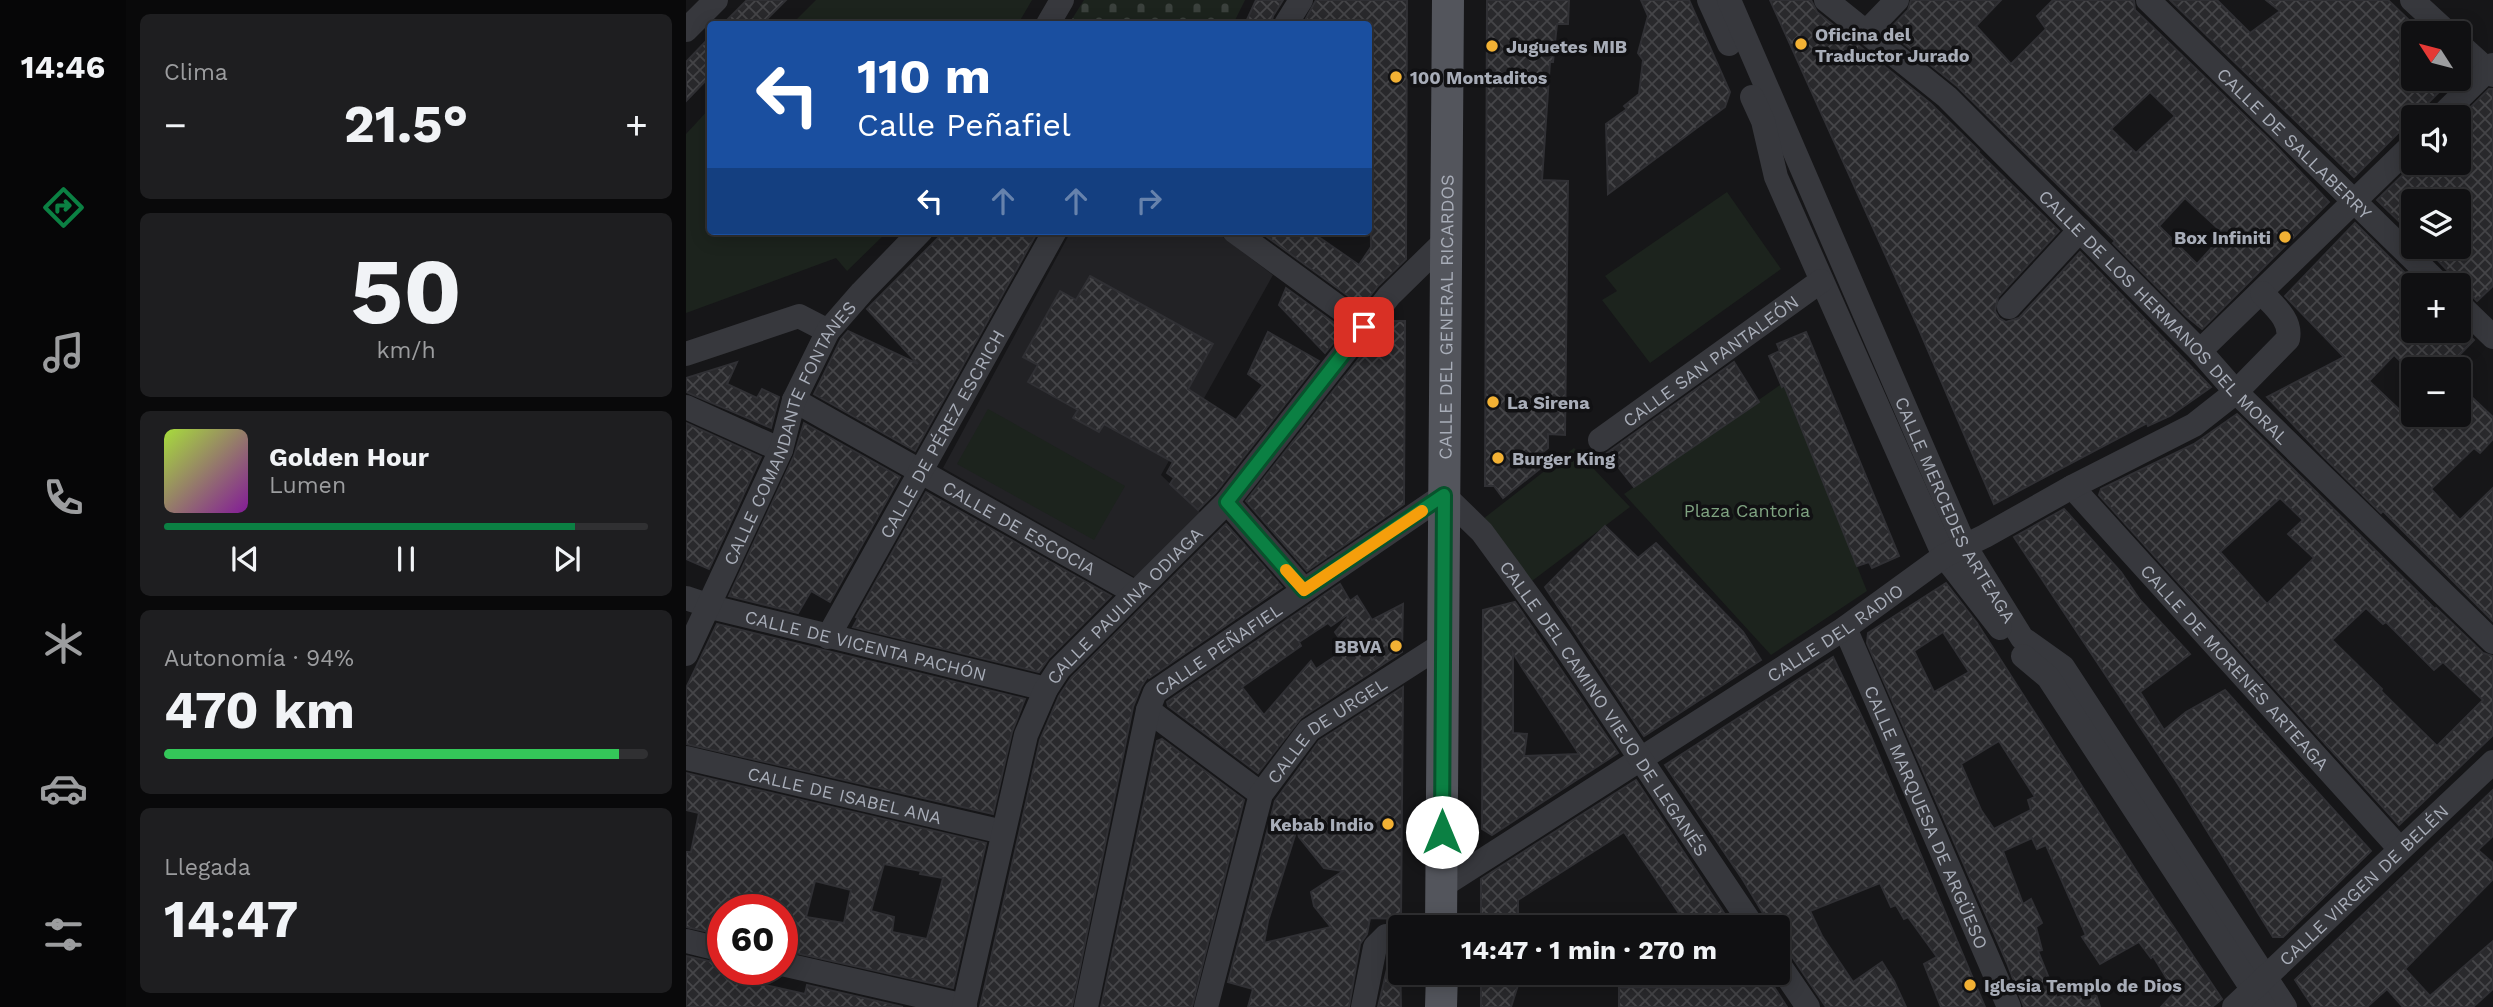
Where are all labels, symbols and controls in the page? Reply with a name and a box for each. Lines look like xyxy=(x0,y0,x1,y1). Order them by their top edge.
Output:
north arrow xyxy=(2401,21,2471,91)
map controls xyxy=(2401,21,2471,427)
place label: Oficina del Traductor Jurado xyxy=(1815,24,1970,66)
place label: Juguetes MIB xyxy=(1506,36,1627,57)
marker: Oficina del Traductor Jurado xyxy=(1793,36,1809,52)
marker: Juguetes MIB xyxy=(1484,38,1500,54)
text: 110 m xyxy=(857,47,991,105)
text: 14:46 xyxy=(21,48,105,86)
icon: left xyxy=(742,49,833,140)
text: Clima xyxy=(164,59,228,86)
street label: CALLE DE SALLABERRY xyxy=(2213,63,2377,224)
place label: 100 Montaditos xyxy=(1410,67,1548,88)
marker: 100 Montaditos xyxy=(1388,69,1404,85)
text: 21.5° xyxy=(344,94,468,155)
text: − xyxy=(164,103,187,147)
text: + xyxy=(625,103,648,147)
button: sound xyxy=(2401,105,2471,175)
text: Calle Peñafiel xyxy=(857,106,1071,144)
street label: CALLE DEL GENERAL RICARDOS xyxy=(1434,174,1457,460)
icon: left xyxy=(911,182,949,220)
icon: ahead xyxy=(984,182,1022,220)
icon: ahead xyxy=(1057,182,1095,220)
icon: right xyxy=(1130,182,1168,220)
icon: directions xyxy=(39,183,88,232)
street label: CALLE DE LOS HERMANOS DEL MORAL xyxy=(2035,185,2294,448)
button: layers xyxy=(2401,189,2471,259)
place label: Box Infiniti xyxy=(2174,227,2271,248)
marker: Box Infiniti xyxy=(2277,229,2293,245)
text: 50 xyxy=(350,238,462,345)
button: + xyxy=(2401,273,2471,343)
street label: CALLE SAN PANTALEÓN xyxy=(1619,290,1802,431)
street label: CALLE COMANDANTE FONTANES xyxy=(719,296,860,568)
pin xyxy=(1334,297,1394,357)
icon: arrive xyxy=(1345,308,1383,346)
street label: CALLE DE PÉREZ ESCRICH xyxy=(875,326,1008,542)
icon: music xyxy=(39,328,88,377)
text: km/h xyxy=(376,337,436,364)
button: − xyxy=(2401,357,2471,427)
place label: La Sirena xyxy=(1507,392,1590,413)
street label: CALLE MERCEDES ARTEAGA xyxy=(1891,393,2020,626)
marker: La Sirena xyxy=(1485,394,1501,410)
text: Golden Hour xyxy=(269,442,429,472)
place label: Burger King xyxy=(1512,448,1616,469)
marker: Burger King xyxy=(1490,450,1506,466)
text: Lumen xyxy=(269,472,346,499)
icon: phone xyxy=(39,473,88,522)
street label: CALLE DE ESCOCIA xyxy=(939,476,1100,579)
park label: Plaza Cantoria xyxy=(1684,500,1810,521)
street label: CALLE PAULINA ODIAGA xyxy=(1042,522,1206,688)
icon: previous xyxy=(226,540,264,578)
icon: pause xyxy=(387,540,425,578)
icon: next xyxy=(548,540,586,578)
street label: CALLE DEL CAMINO VIEJO DE LEGANÉS xyxy=(1496,556,1713,860)
street label: CALLE DE MORENÉS ARTEAGA xyxy=(2137,560,2334,774)
street label: CALLE DEL RADIO xyxy=(1763,579,1907,686)
street label: CALLE PEÑAFIEL xyxy=(1150,598,1286,700)
street label: CALLE DE VICENTA PACHÓN xyxy=(743,605,989,685)
icon: climate xyxy=(39,619,88,668)
place label: BBVA xyxy=(1334,636,1383,657)
marker: BBVA xyxy=(1388,638,1404,654)
text: Autonomía · 94% xyxy=(164,645,354,672)
street label: CALLE DE URGEL xyxy=(1262,672,1391,787)
text: 470 km xyxy=(164,680,355,741)
street label: CALLE MARQUESA DE ARGÜESO xyxy=(1861,682,1993,952)
street label: CALLE DE ISABEL ANA xyxy=(746,762,944,828)
icon: car xyxy=(39,764,88,813)
position arrow xyxy=(1405,795,1479,869)
street label: CALLE VIRGEN DE BELÉN xyxy=(2274,800,2452,970)
place label: Kebab Indio xyxy=(1270,814,1374,835)
marker: Kebab Indio xyxy=(1380,816,1396,832)
text: Llegada xyxy=(164,854,251,881)
text: 14:47 xyxy=(164,889,298,950)
speed limit sign: 60 xyxy=(707,894,798,985)
icon: filters xyxy=(39,910,88,959)
text: 14:47 · 1 min · 270 m xyxy=(1461,935,1717,965)
place label: Iglesia Templo de Dios xyxy=(1984,975,2182,996)
marker: Iglesia Templo de Dios xyxy=(1962,977,1978,993)

